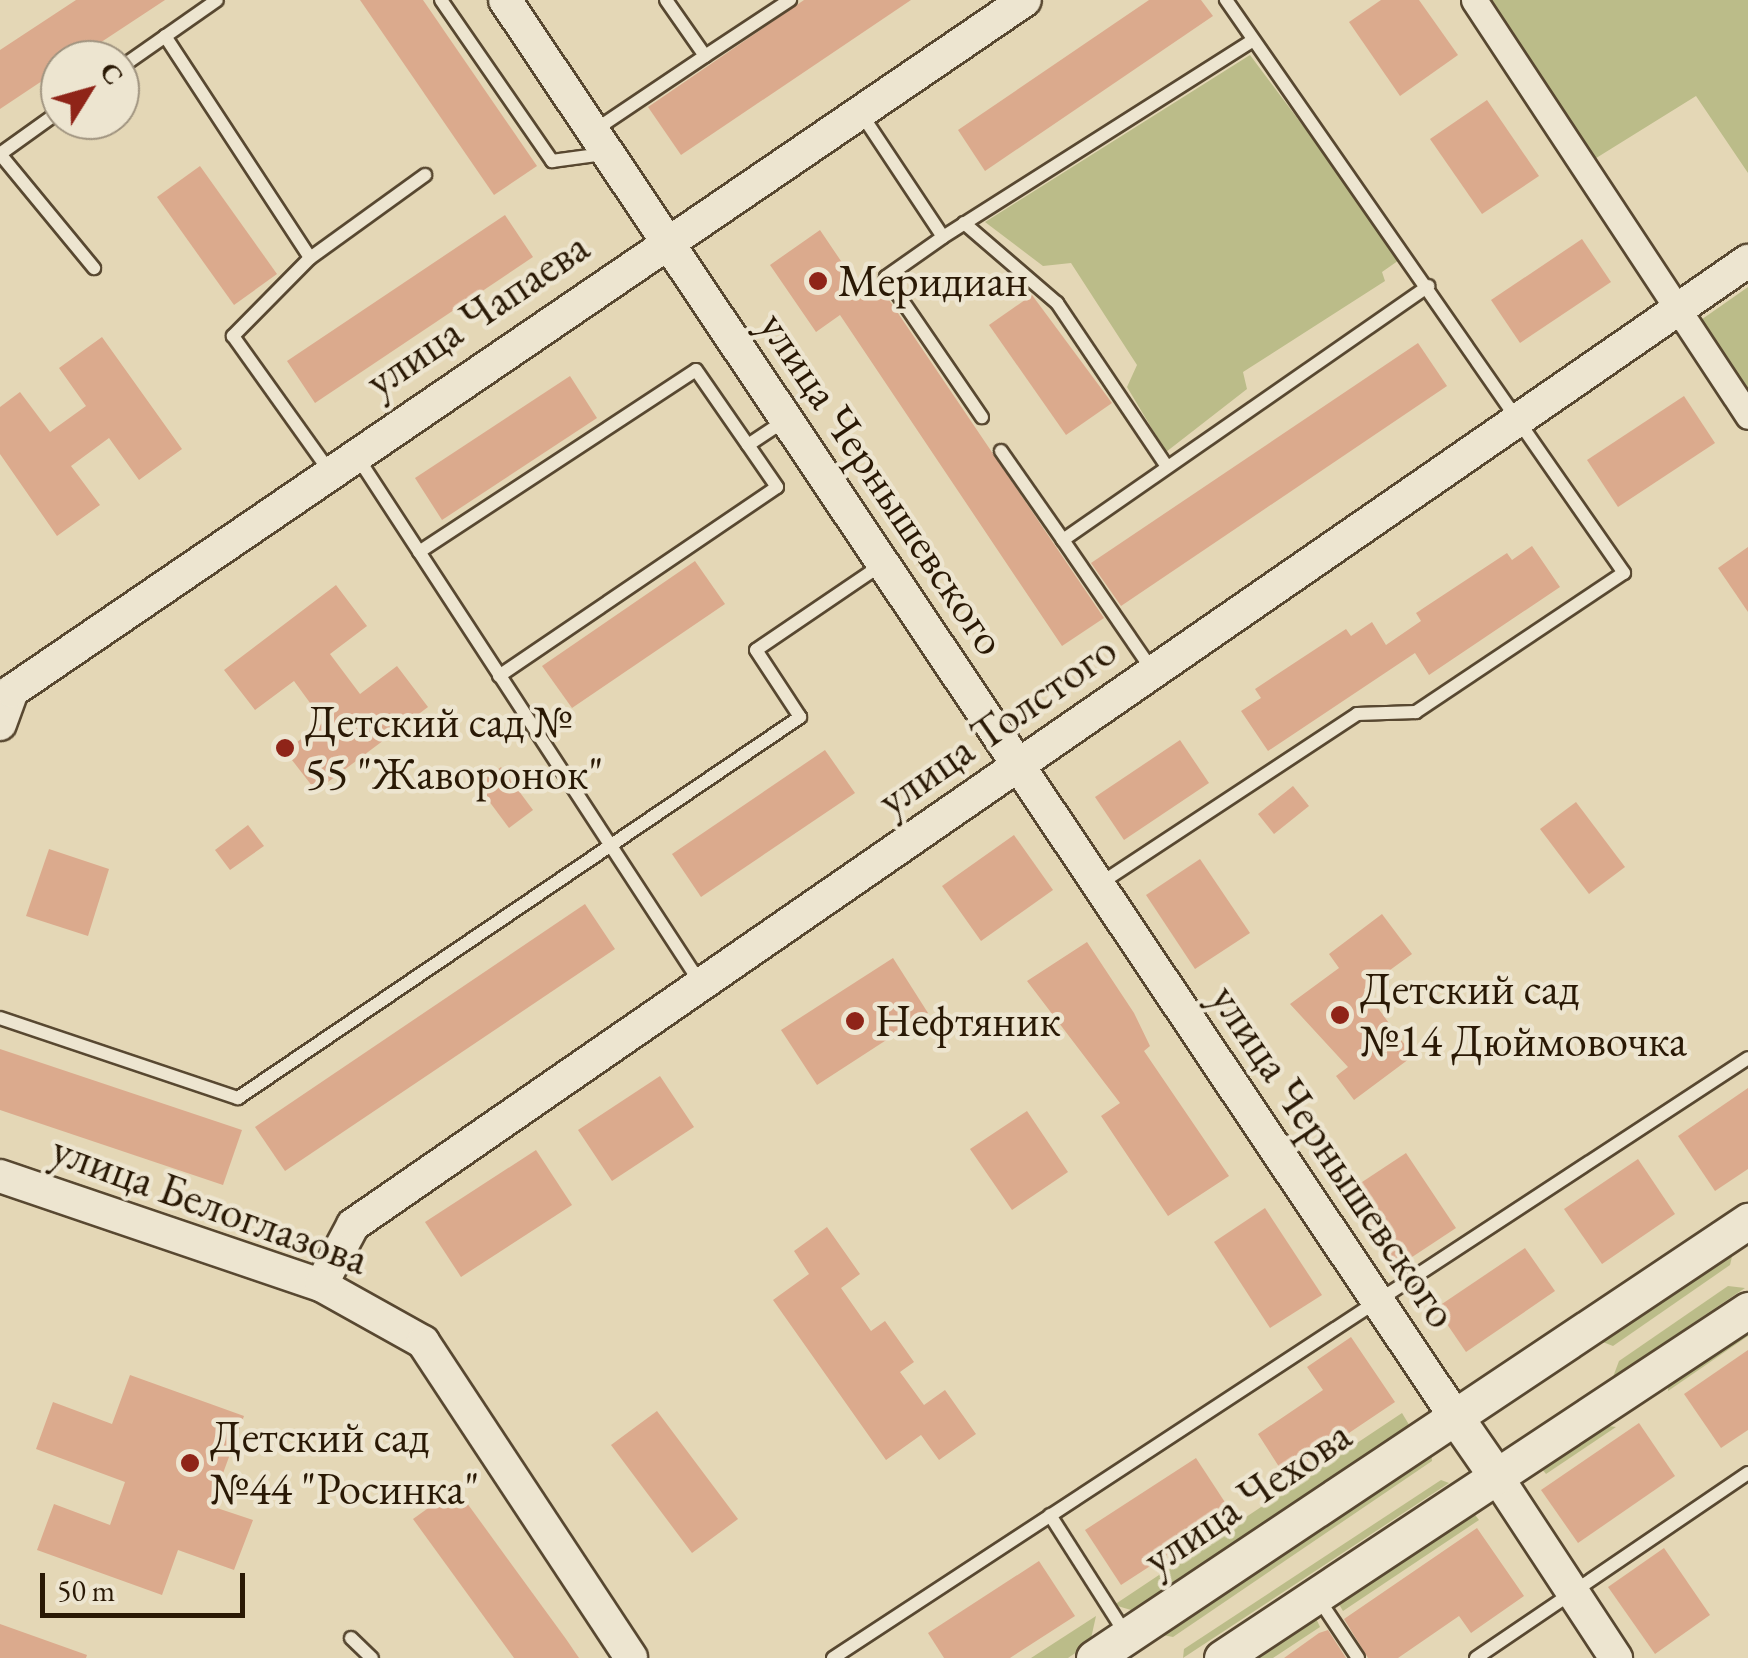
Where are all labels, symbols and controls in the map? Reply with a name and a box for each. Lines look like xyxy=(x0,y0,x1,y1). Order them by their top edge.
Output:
north arrow xyxy=(40,40,140,140)
text: С xyxy=(92,54,133,92)
street label: улица Чапаева xyxy=(355,220,599,408)
place label: Меридиан xyxy=(838,254,1028,308)
marker: Меридиан xyxy=(807,270,829,292)
street label: улица Чернышевского xyxy=(748,301,1018,665)
street label: улица Толстого xyxy=(867,623,1127,827)
place label: Детский сад № 55 "Жаворонок" xyxy=(305,695,603,801)
marker: Детский сад № 55 "Жаворонок" xyxy=(274,737,296,759)
place label: Детский сад №14 Дюймовочка xyxy=(1360,962,1687,1068)
street label: улица Чернышевского xyxy=(1199,974,1469,1338)
place label: Нефтяник xyxy=(875,994,1061,1048)
marker: Детский сад №14 Дюймовочка xyxy=(1329,1004,1351,1026)
marker: Нефтяник xyxy=(844,1010,866,1032)
street label: улица Белоглазова xyxy=(44,1122,376,1286)
street label: улица Чехова xyxy=(1133,1408,1361,1586)
place label: Детский сад №44 "Росинка" xyxy=(210,1410,479,1516)
marker: Детский сад №44 "Росинка" xyxy=(179,1452,201,1474)
scale bar xyxy=(45,1553,250,1615)
text: 50 m xyxy=(57,1571,115,1610)

